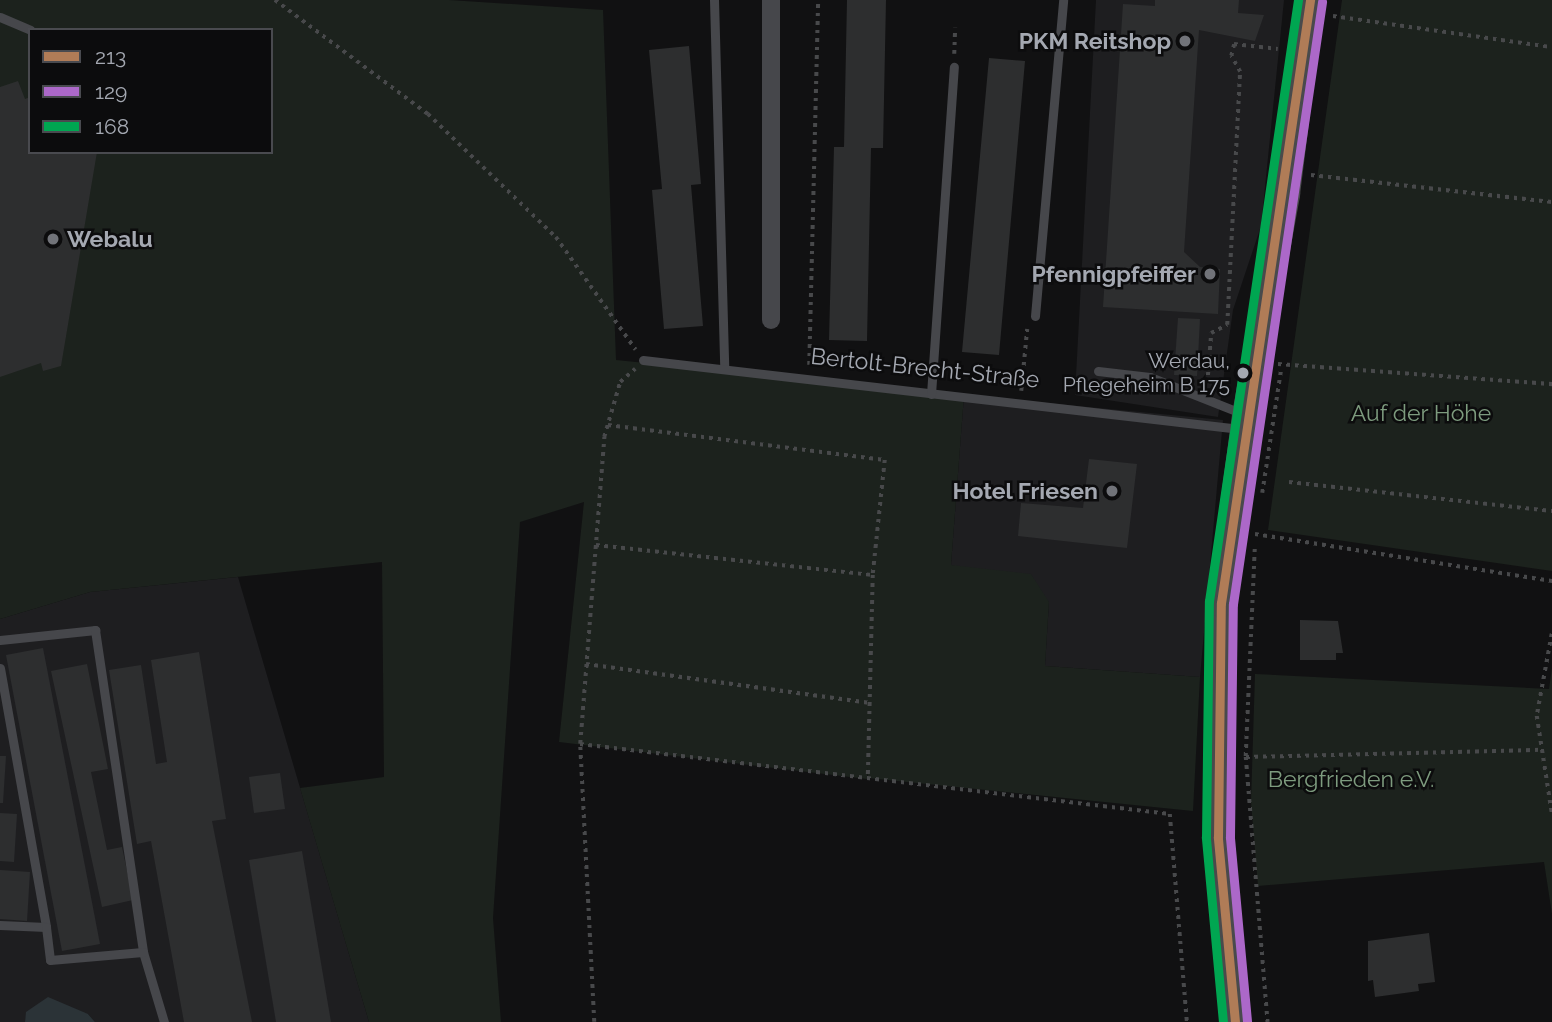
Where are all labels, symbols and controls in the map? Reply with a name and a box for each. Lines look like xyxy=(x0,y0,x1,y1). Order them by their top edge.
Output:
place label: PKM Reitshop xyxy=(1019,27,1171,55)
legend xyxy=(28,28,273,154)
marker: PKM Reitshop xyxy=(1177,33,1193,49)
text: 213 xyxy=(95,44,126,69)
text: 129 xyxy=(95,79,127,104)
text: 168 xyxy=(95,114,129,139)
place label: Webalu xyxy=(67,225,153,253)
marker: Webalu xyxy=(45,231,61,247)
place label: Pfennigpfeiffer xyxy=(1032,260,1196,288)
marker: Pfennigpfeiffer xyxy=(1202,266,1218,282)
street label: Bertolt-Brecht-Straße xyxy=(809,342,1041,394)
place label: Werdau, Pflegeheim B 175 xyxy=(1063,348,1230,398)
marker: Werdau, Pflegeheim B 175 xyxy=(1236,366,1250,380)
park label: Auf der Höhe xyxy=(1350,399,1492,427)
place label: Hotel Friesen xyxy=(952,477,1098,505)
marker: Hotel Friesen xyxy=(1104,483,1120,499)
park label: Bergfrieden e.V. xyxy=(1268,765,1434,793)

